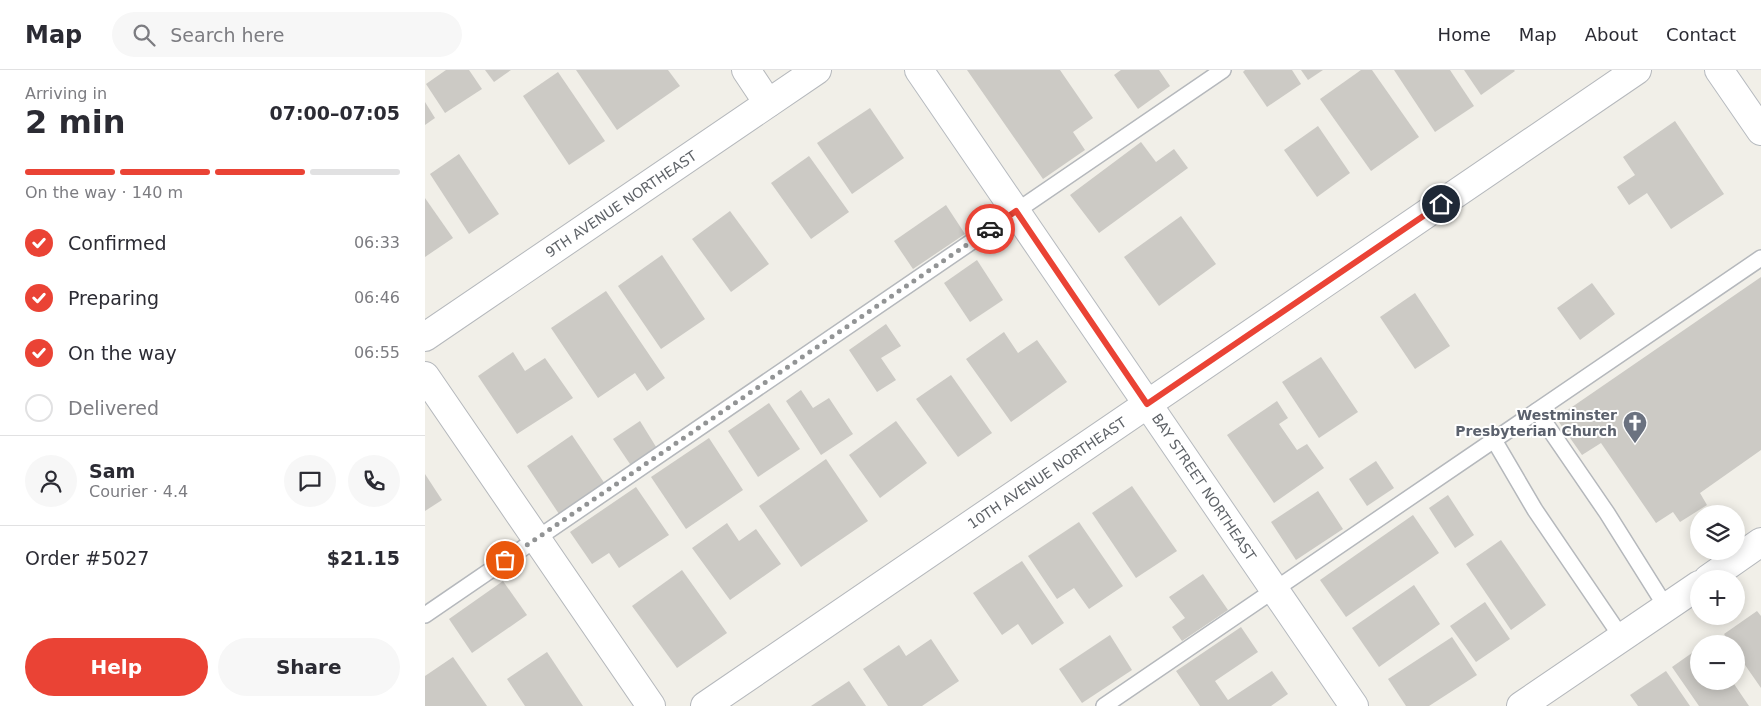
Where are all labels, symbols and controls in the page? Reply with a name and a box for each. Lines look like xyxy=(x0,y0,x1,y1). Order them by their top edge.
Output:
search box xyxy=(112,12,462,57)
text: Map xyxy=(25,21,82,49)
icon: search xyxy=(130,21,158,49)
text: Search here xyxy=(170,24,284,46)
text: Home xyxy=(1438,24,1491,45)
text: Map xyxy=(1519,24,1557,45)
text: About xyxy=(1585,24,1638,45)
text: Contact xyxy=(1666,24,1736,45)
text: Arriving in xyxy=(25,84,107,103)
text: 07:00–07:05 xyxy=(270,102,400,124)
text: 2 min xyxy=(25,103,126,141)
street label: 9TH AVENUE NORTHEAST xyxy=(542,147,700,261)
text: On the way · 140 m xyxy=(25,183,183,202)
pin xyxy=(1420,183,1462,225)
icon: home xyxy=(1427,190,1455,218)
courier xyxy=(965,204,1015,254)
icon: car xyxy=(976,215,1004,243)
icon: check xyxy=(25,229,53,257)
text: Confirmed xyxy=(68,232,167,254)
text: 06:33 xyxy=(354,233,400,252)
icon: check xyxy=(25,284,53,312)
text: Preparing xyxy=(68,287,159,309)
text: 06:46 xyxy=(354,288,400,307)
icon: check xyxy=(25,339,53,367)
text: On the way xyxy=(68,342,177,364)
text: 06:55 xyxy=(354,343,400,362)
text: Delivered xyxy=(68,397,159,419)
place label: Westminster Presbyterian Church xyxy=(1455,407,1617,439)
street label: BAY STREET NORTHEAST xyxy=(1149,410,1260,564)
church icon: Westminster Presbyterian Church xyxy=(1622,410,1648,444)
street label: 10TH AVENUE NORTHEAST xyxy=(965,414,1130,532)
button: person xyxy=(25,455,77,507)
button: chat xyxy=(284,455,336,507)
button: phone xyxy=(348,455,400,507)
text: Sam xyxy=(89,460,135,482)
text: Courier · 4.4 xyxy=(89,482,188,501)
map controls xyxy=(1690,505,1745,690)
button: layers xyxy=(1690,505,1745,560)
pin xyxy=(484,539,526,581)
icon: bag xyxy=(491,546,519,574)
text: Order #5027 xyxy=(25,547,149,569)
text: $21.15 xyxy=(327,547,400,569)
button: + xyxy=(1690,570,1745,625)
button: − xyxy=(1690,635,1745,690)
button: Help xyxy=(25,638,208,696)
button: Share xyxy=(218,638,400,696)

